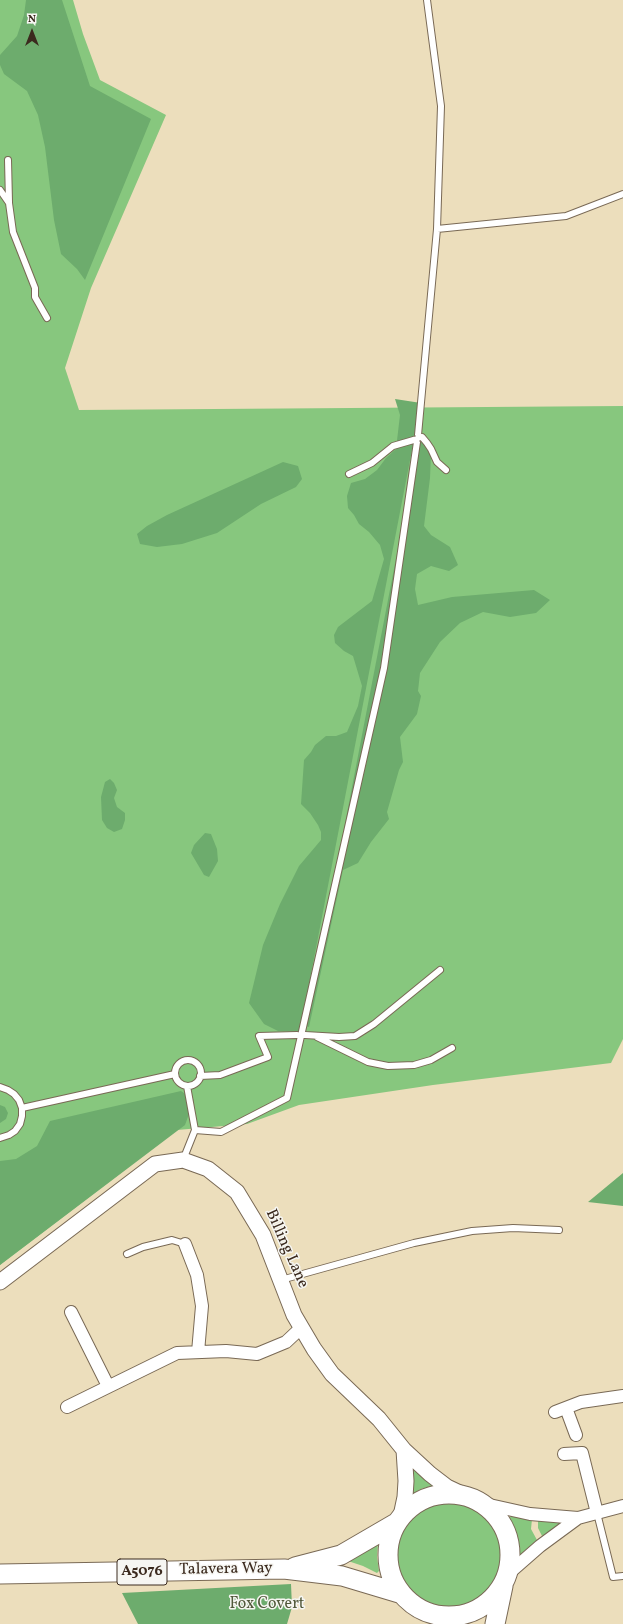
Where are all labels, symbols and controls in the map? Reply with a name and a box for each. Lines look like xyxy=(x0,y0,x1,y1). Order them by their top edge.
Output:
north arrow xyxy=(12,12,52,52)
text: N xyxy=(28,12,36,27)
street label: Billing Lane xyxy=(260,1207,312,1291)
road number: A5076 xyxy=(117,1559,167,1585)
street label: Talavera Way xyxy=(179,1560,273,1580)
park label: Fox Covert xyxy=(230,1595,304,1615)

